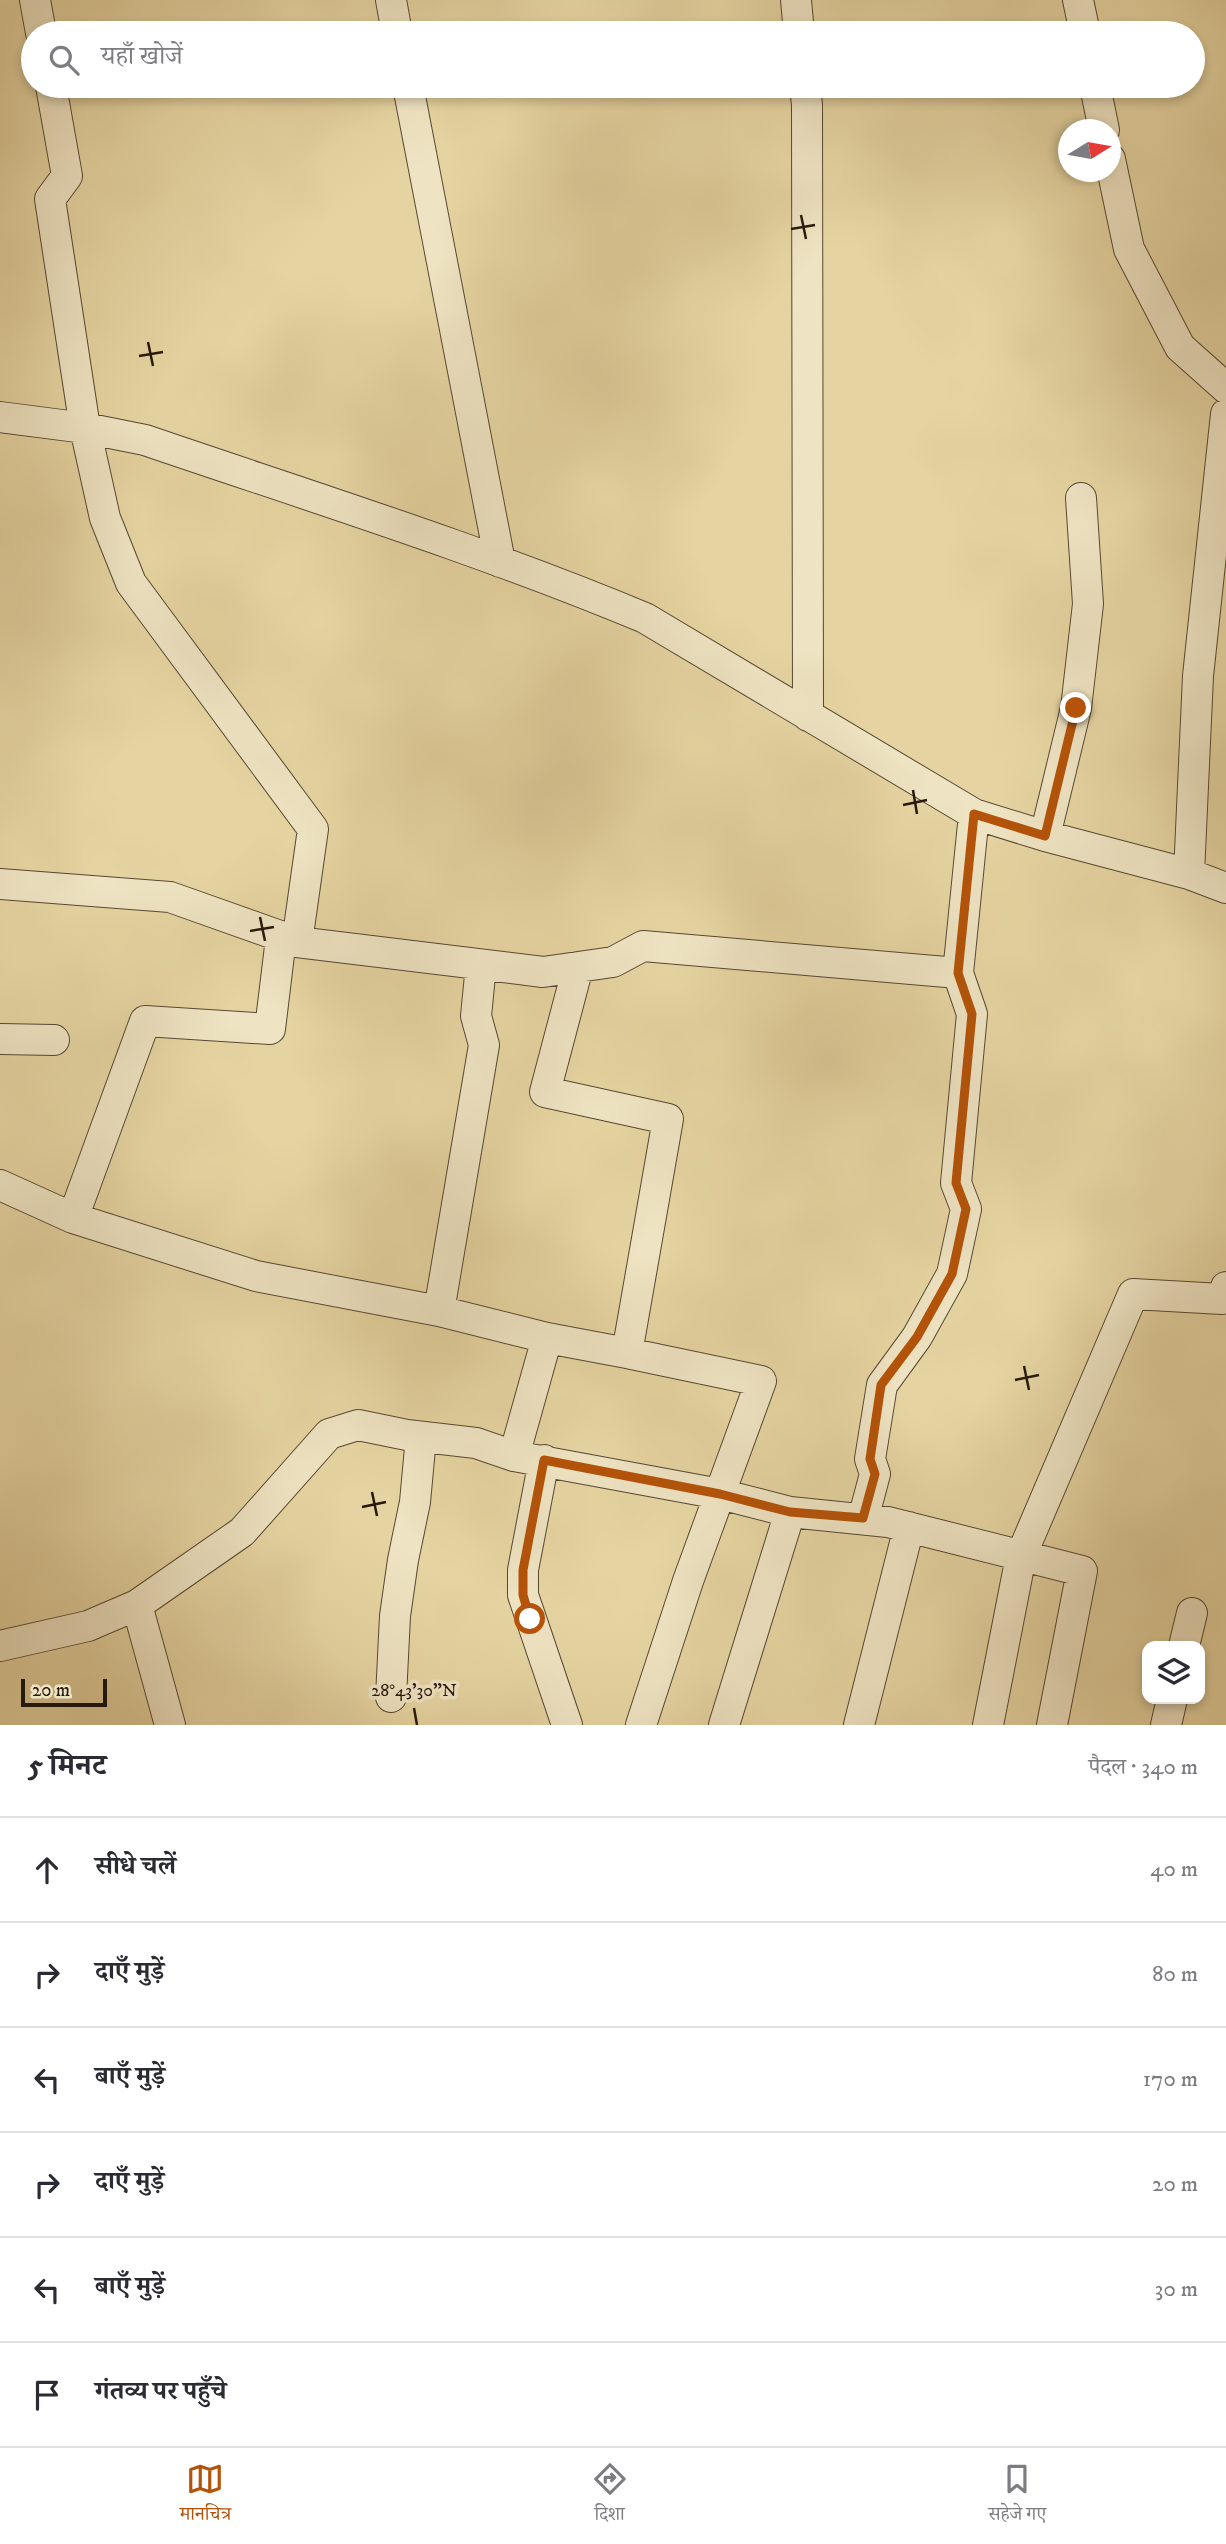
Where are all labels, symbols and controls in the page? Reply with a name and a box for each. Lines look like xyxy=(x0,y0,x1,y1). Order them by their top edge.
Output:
search box xyxy=(21,21,1205,98)
text: यहाँ खोजें xyxy=(101,40,183,73)
icon: search xyxy=(45,41,83,79)
north arrow xyxy=(1058,119,1121,182)
route end xyxy=(1060,692,1091,723)
route start xyxy=(514,1603,545,1634)
map controls xyxy=(1142,1641,1205,1704)
button: layers xyxy=(1142,1641,1205,1704)
scale bar xyxy=(21,1676,107,1708)
text: 20 m xyxy=(32,1679,70,1702)
text: 28°43'30"N xyxy=(371,1680,457,1702)
text: 5 मिनट xyxy=(28,1748,106,1785)
text: पैदल · 340 m xyxy=(1089,1753,1198,1782)
text: सीधे चलें xyxy=(95,1850,176,1883)
icon: ahead xyxy=(28,1851,66,1889)
text: 40 m xyxy=(1150,1855,1198,1884)
text: दाएँ मुड़ें xyxy=(95,1955,164,1988)
icon: right xyxy=(28,1956,66,1994)
text: 80 m xyxy=(1152,1960,1198,1989)
text: बाएँ मुड़ें xyxy=(95,2060,165,2093)
icon: left xyxy=(28,2061,66,2099)
text: 170 m xyxy=(1143,2065,1198,2094)
text: दाएँ मुड़ें xyxy=(95,2165,164,2198)
icon: right xyxy=(28,2166,66,2204)
text: 20 m xyxy=(1152,2170,1198,2199)
text: बाएँ मुड़ें xyxy=(95,2270,165,2303)
icon: left xyxy=(28,2271,66,2309)
text: 30 m xyxy=(1155,2275,1198,2304)
text: गंतव्य पर पहुँचे xyxy=(95,2375,226,2408)
icon: arrive xyxy=(28,2376,66,2414)
tab: मानचित्र xyxy=(180,2460,231,2532)
tab: दिशा xyxy=(591,2460,629,2532)
tab: सहेजे गए xyxy=(988,2460,1046,2532)

